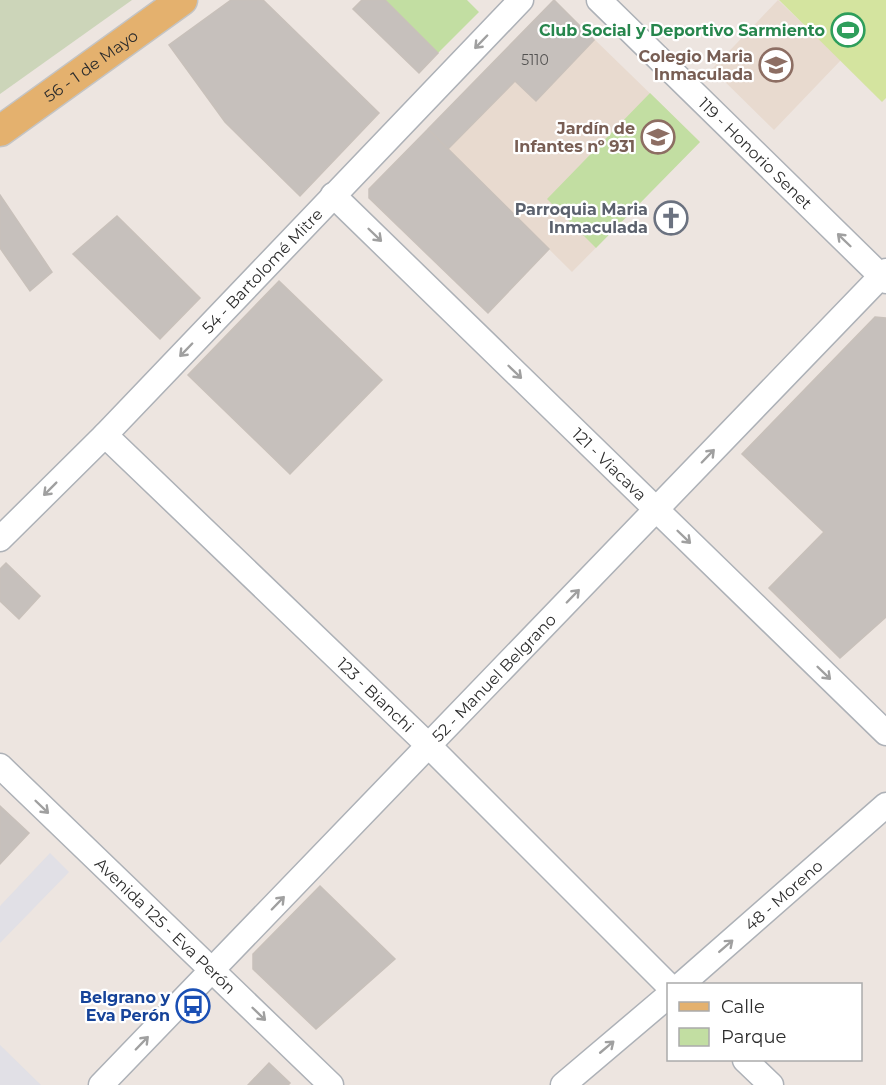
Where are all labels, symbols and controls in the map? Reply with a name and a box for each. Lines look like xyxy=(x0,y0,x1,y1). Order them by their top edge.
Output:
sports icon: Club Social y Deportivo Sarmiento xyxy=(830,12,866,48)
place label: Club Social y Deportivo Sarmiento xyxy=(539,21,825,40)
street label: 56 - 1 de Mayo xyxy=(41,26,142,106)
one-way arrow xyxy=(473,35,488,50)
place label: Colegio Maria Inmaculada xyxy=(639,47,753,84)
school or university icon: Colegio Maria Inmaculada xyxy=(758,47,794,83)
house number: 5110 xyxy=(521,51,549,69)
street label: 119 - Honorio Senet xyxy=(694,94,816,214)
place label: Jardín de Infantes nº 931 xyxy=(514,119,635,156)
school or university icon: Jardín de Infantes nº 931 xyxy=(640,119,676,155)
place label: Parroquia Maria Inmaculada xyxy=(515,200,648,237)
church icon: Parroquia Maria Inmaculada xyxy=(653,200,689,236)
street label: 54 - Bartolomé Mitre xyxy=(198,205,327,338)
one-way arrow xyxy=(368,228,383,243)
one-way arrow xyxy=(837,233,852,247)
one-way arrow xyxy=(179,342,193,357)
one-way arrow xyxy=(507,364,522,379)
street label: 121 - Viacava xyxy=(568,424,650,505)
one-way arrow xyxy=(701,448,716,463)
one-way arrow xyxy=(42,482,57,497)
one-way arrow xyxy=(677,530,692,544)
one-way arrow xyxy=(566,589,581,604)
street label: 52 - Manuel Belgrano xyxy=(428,610,560,746)
street label: 123 - Bianchi xyxy=(333,654,418,736)
one-way arrow xyxy=(817,666,832,680)
one-way arrow xyxy=(35,799,50,814)
street label: Avenida 125 - Eva Perón xyxy=(91,854,240,998)
street label: 48 - Moreno xyxy=(741,856,827,935)
one-way arrow xyxy=(270,896,284,911)
one-way arrow xyxy=(718,939,733,953)
legend xyxy=(667,983,862,1061)
place label: Belgrano y Eva Perón xyxy=(80,988,170,1025)
bus stop icon: Belgrano y Eva Perón xyxy=(175,988,211,1024)
text: Calle xyxy=(721,996,765,1018)
one-way arrow xyxy=(251,1007,266,1022)
text: Parque xyxy=(721,1026,787,1048)
one-way arrow xyxy=(135,1036,149,1051)
one-way arrow xyxy=(599,1041,615,1054)

